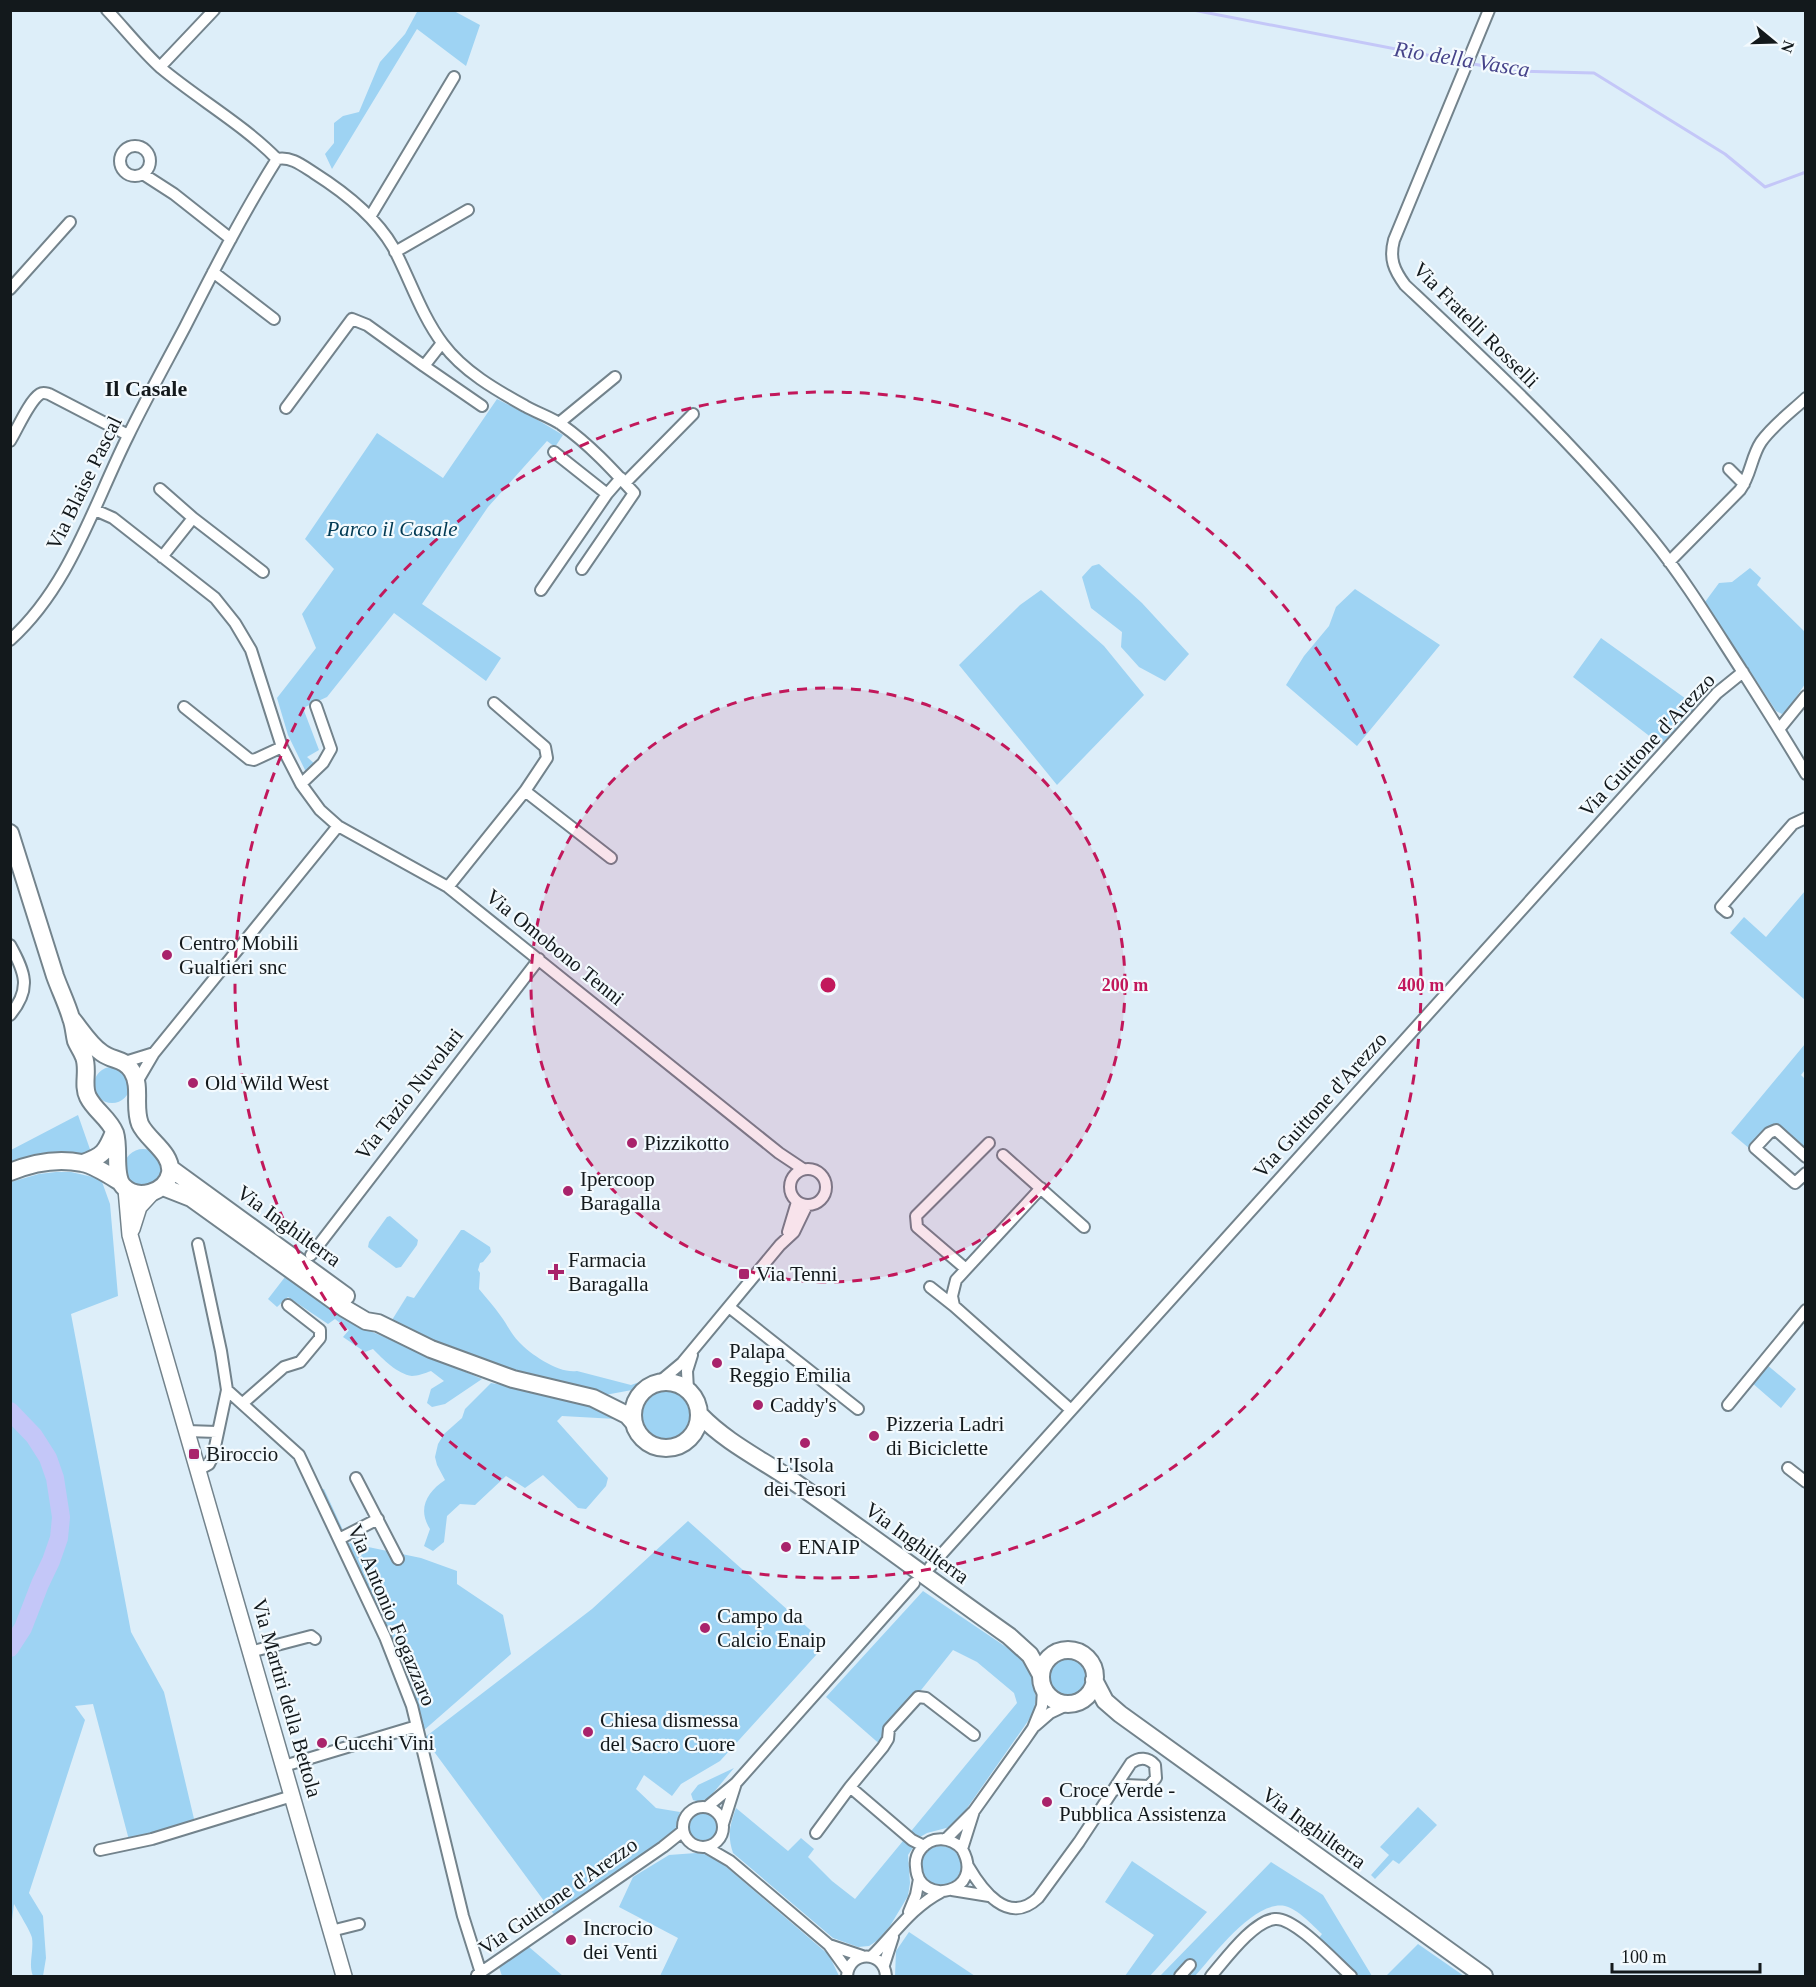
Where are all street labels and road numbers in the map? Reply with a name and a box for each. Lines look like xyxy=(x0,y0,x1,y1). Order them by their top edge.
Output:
street label: Via Fratelli Rosselli xyxy=(1408,257,1544,393)
street label: Via Blaise Pascal xyxy=(41,412,127,554)
street label: Via Guittone d'Arezzo xyxy=(1574,668,1720,822)
street label: Via Omobono Tenni xyxy=(481,884,629,1010)
street label: Via Tazio Nuvolari xyxy=(350,1023,468,1164)
street label: Via Guittone d'Arezzo xyxy=(1248,1027,1392,1183)
street label: Via Inghilterra xyxy=(232,1180,346,1272)
street label: Via Inghilterra xyxy=(860,1497,974,1589)
street label: Via Antonio Fogazzaro xyxy=(343,1521,441,1709)
street label: Via Martiri della Bettola xyxy=(247,1596,327,1801)
street label: Via Inghilterra xyxy=(1257,1782,1371,1874)
street label: Via Guittone d'Arezzo xyxy=(474,1832,642,1960)

